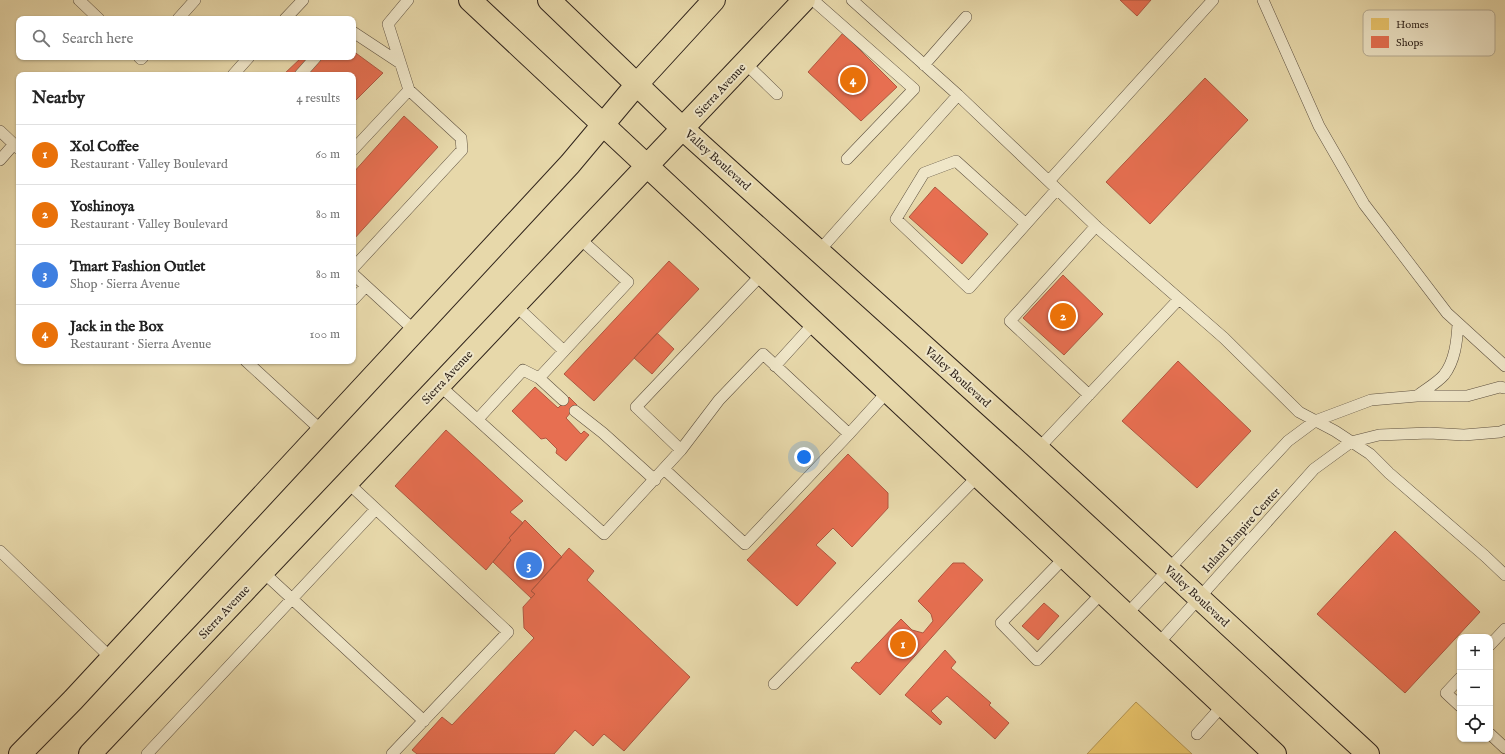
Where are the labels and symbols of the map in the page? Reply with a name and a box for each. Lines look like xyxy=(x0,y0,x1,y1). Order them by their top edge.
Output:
legend xyxy=(1363,10,1495,56)
text: Homes xyxy=(1396,18,1429,32)
text: Shops xyxy=(1396,36,1423,50)
street label: Sierra Avenue xyxy=(692,60,749,120)
pin: 4 xyxy=(840,65,866,95)
street label: Valley Boulevard xyxy=(681,126,754,194)
pin: 2 xyxy=(1050,301,1076,331)
street label: Valley Boulevard xyxy=(921,343,994,411)
street label: Sierra Avenue xyxy=(419,347,476,407)
your location xyxy=(794,447,814,467)
street label: Inland Empire Center xyxy=(1199,484,1285,577)
pin: 3 xyxy=(516,550,542,580)
street label: Valley Boulevard xyxy=(1160,562,1233,631)
street label: Sierra Avenue xyxy=(196,582,253,642)
pin: 1 xyxy=(890,629,916,659)

